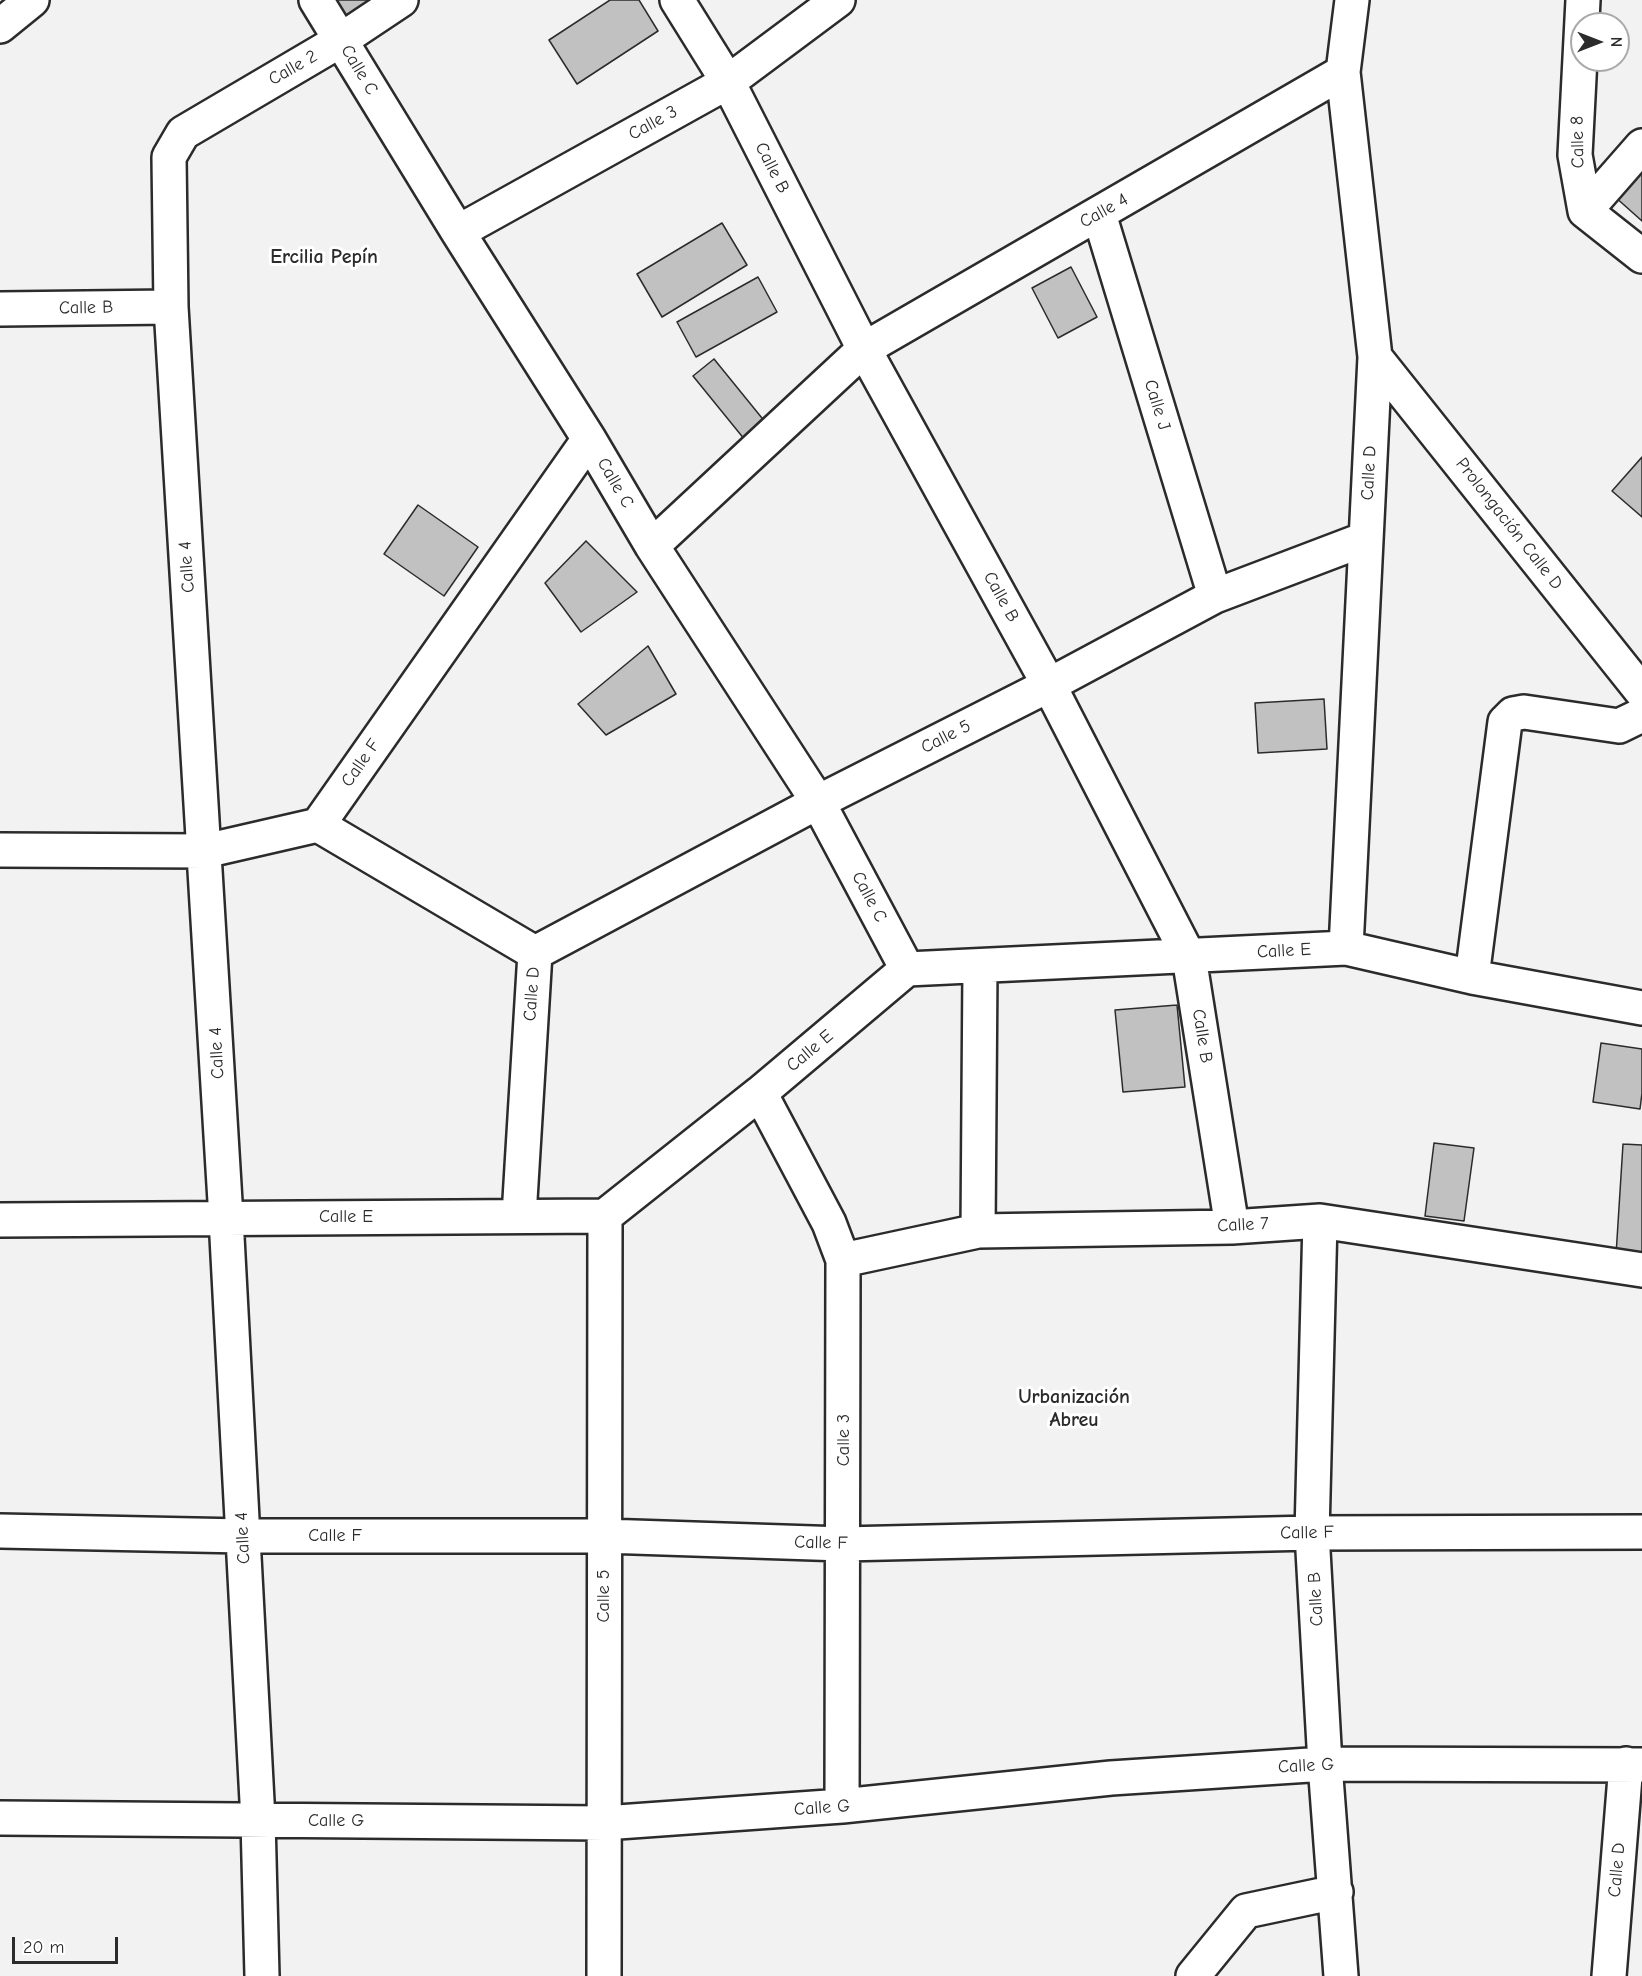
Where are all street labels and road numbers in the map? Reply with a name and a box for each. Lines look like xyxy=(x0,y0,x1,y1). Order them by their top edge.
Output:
street label: Calle C xyxy=(336,41,382,99)
street label: Calle 2 xyxy=(265,45,321,91)
street label: Calle 3 xyxy=(625,101,681,145)
street label: Calle 8 xyxy=(1567,116,1589,168)
street label: Calle B xyxy=(750,139,794,197)
street label: Calle 4 xyxy=(1076,189,1132,233)
street label: Calle B xyxy=(59,297,113,319)
street label: Calle J xyxy=(1139,377,1175,433)
street label: Calle D xyxy=(1357,445,1381,501)
street label: Calle C xyxy=(592,454,638,512)
street label: Prolongación Calle D xyxy=(1451,454,1567,594)
street label: Calle 4 xyxy=(174,540,200,594)
street label: Calle B xyxy=(978,568,1024,626)
street label: Calle 5 xyxy=(917,715,975,759)
street label: Calle F xyxy=(337,735,385,791)
street label: Calle C xyxy=(847,868,891,926)
street label: Calle E xyxy=(1256,939,1312,963)
street label: Calle D xyxy=(519,966,545,1022)
street label: Calle B xyxy=(1187,1007,1217,1065)
street label: Calle E xyxy=(782,1025,838,1077)
street label: Calle 4 xyxy=(205,1026,229,1080)
street label: Calle E xyxy=(319,1206,373,1228)
street label: Calle 7 xyxy=(1217,1213,1269,1237)
street label: Calle 3 xyxy=(833,1414,855,1466)
street label: Calle 4 xyxy=(231,1511,255,1565)
street label: Calle F xyxy=(1280,1522,1334,1544)
street label: Calle F xyxy=(308,1525,362,1547)
street label: Calle F xyxy=(794,1532,848,1554)
street label: Calle 5 xyxy=(593,1569,615,1623)
street label: Calle B xyxy=(1304,1571,1328,1627)
street label: Calle G xyxy=(1277,1754,1335,1778)
street label: Calle G xyxy=(793,1795,851,1821)
street label: Calle G xyxy=(308,1810,364,1832)
street label: Calle D xyxy=(1604,1842,1630,1898)

